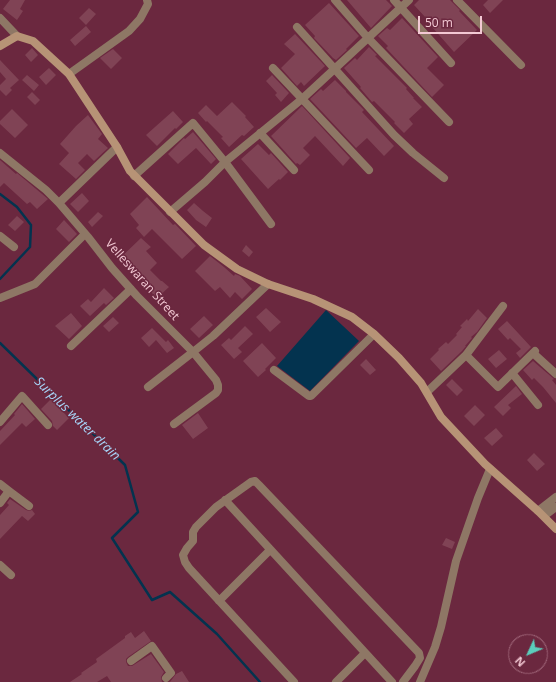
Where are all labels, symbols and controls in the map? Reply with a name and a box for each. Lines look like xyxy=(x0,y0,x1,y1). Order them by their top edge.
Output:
scale bar xyxy=(420,8,484,34)
text: 50 m xyxy=(425,14,453,31)
street label: Velleswaran Street xyxy=(102,237,182,323)
water label: Surplus water drain xyxy=(31,374,123,464)
north arrow xyxy=(508,634,548,674)
text: N xyxy=(511,654,528,670)

